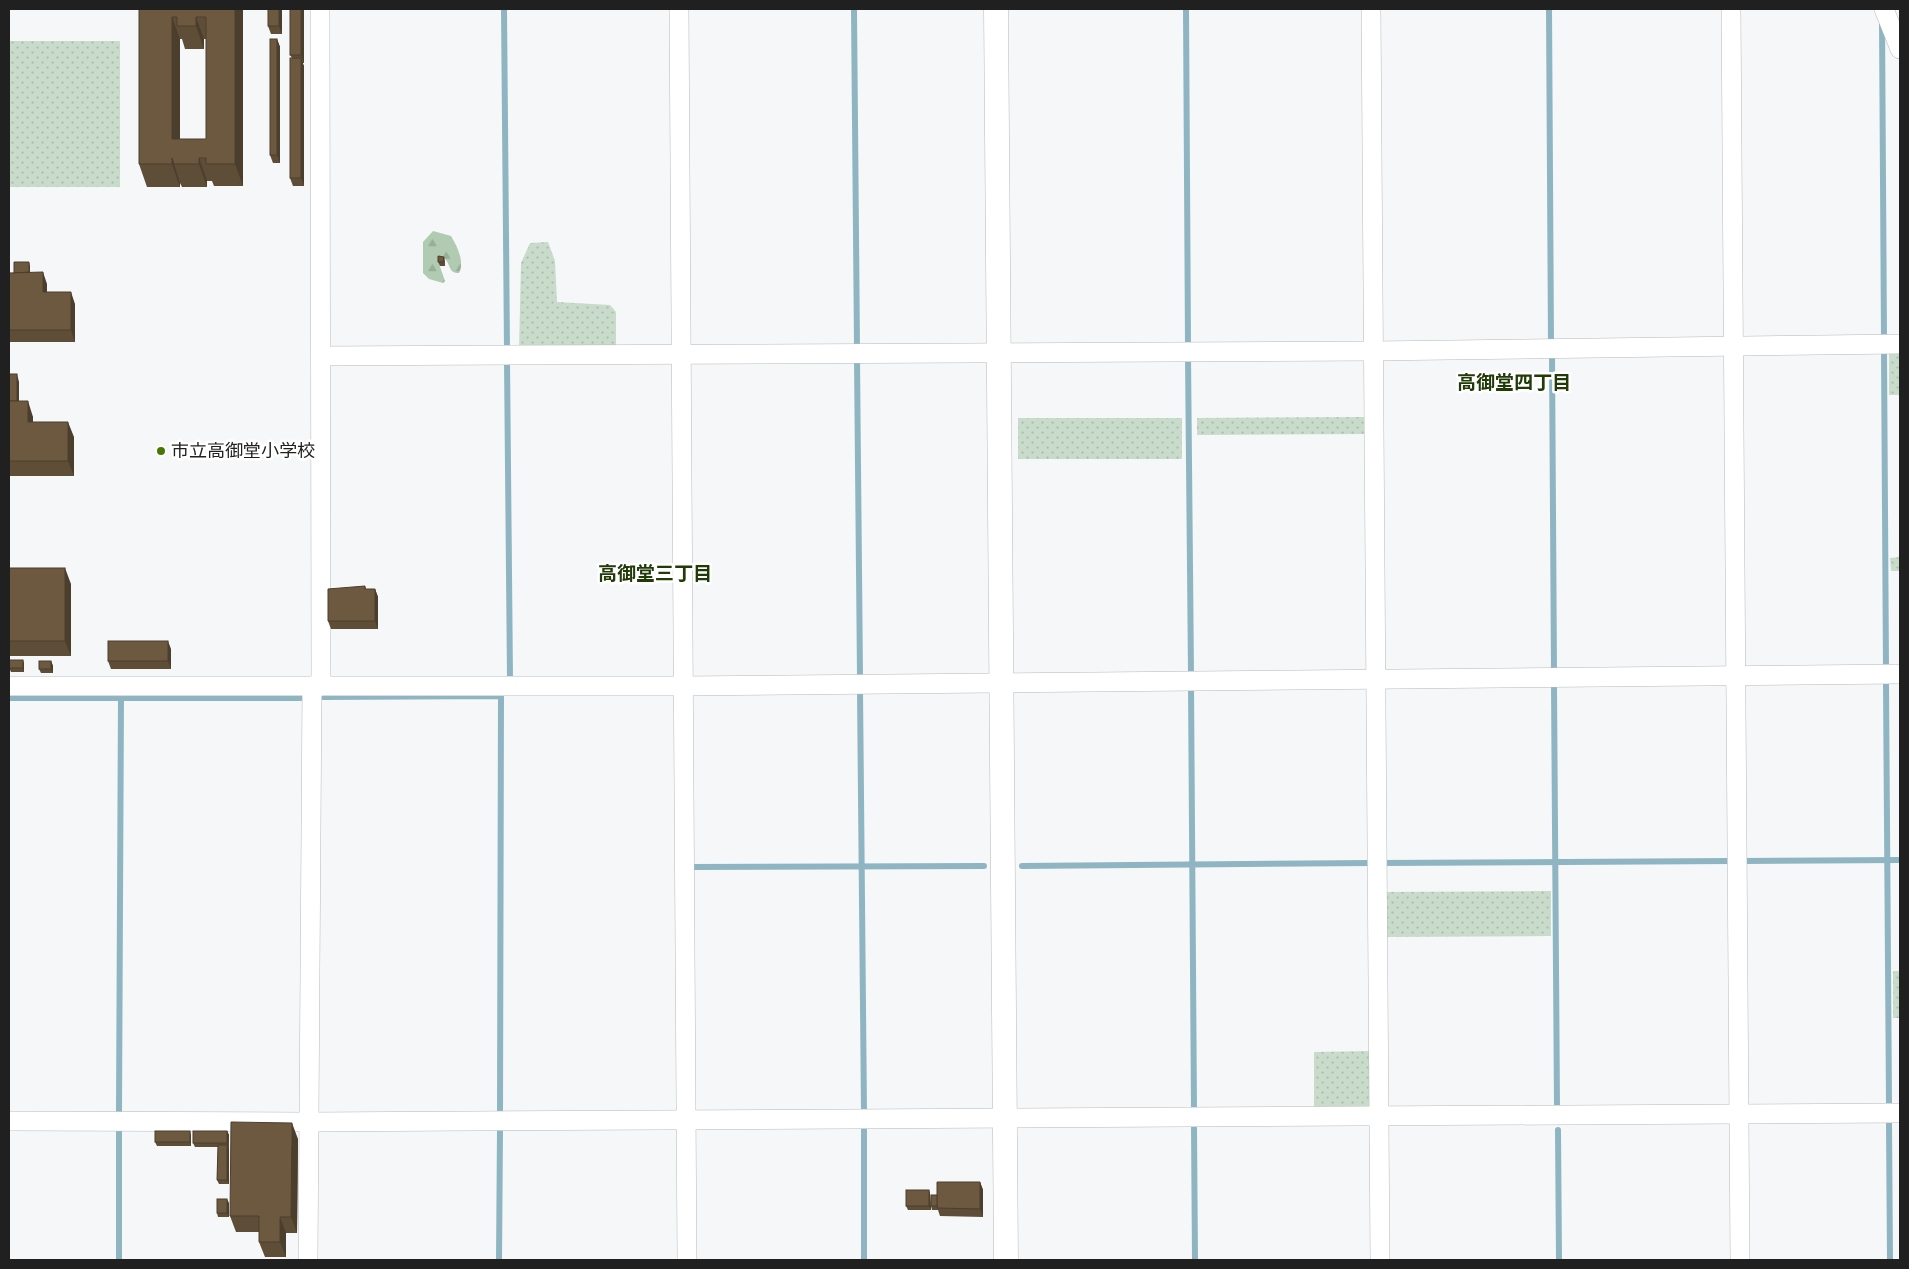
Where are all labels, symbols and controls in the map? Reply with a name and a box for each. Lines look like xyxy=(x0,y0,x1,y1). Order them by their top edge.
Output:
district label: 高御堂四丁目 xyxy=(1457,372,1571,394)
place label: 市立高御堂小学校 xyxy=(171,440,315,462)
marker: 市立高御堂小学校 xyxy=(155,445,167,457)
district label: 高御堂三丁目 xyxy=(598,563,712,585)

